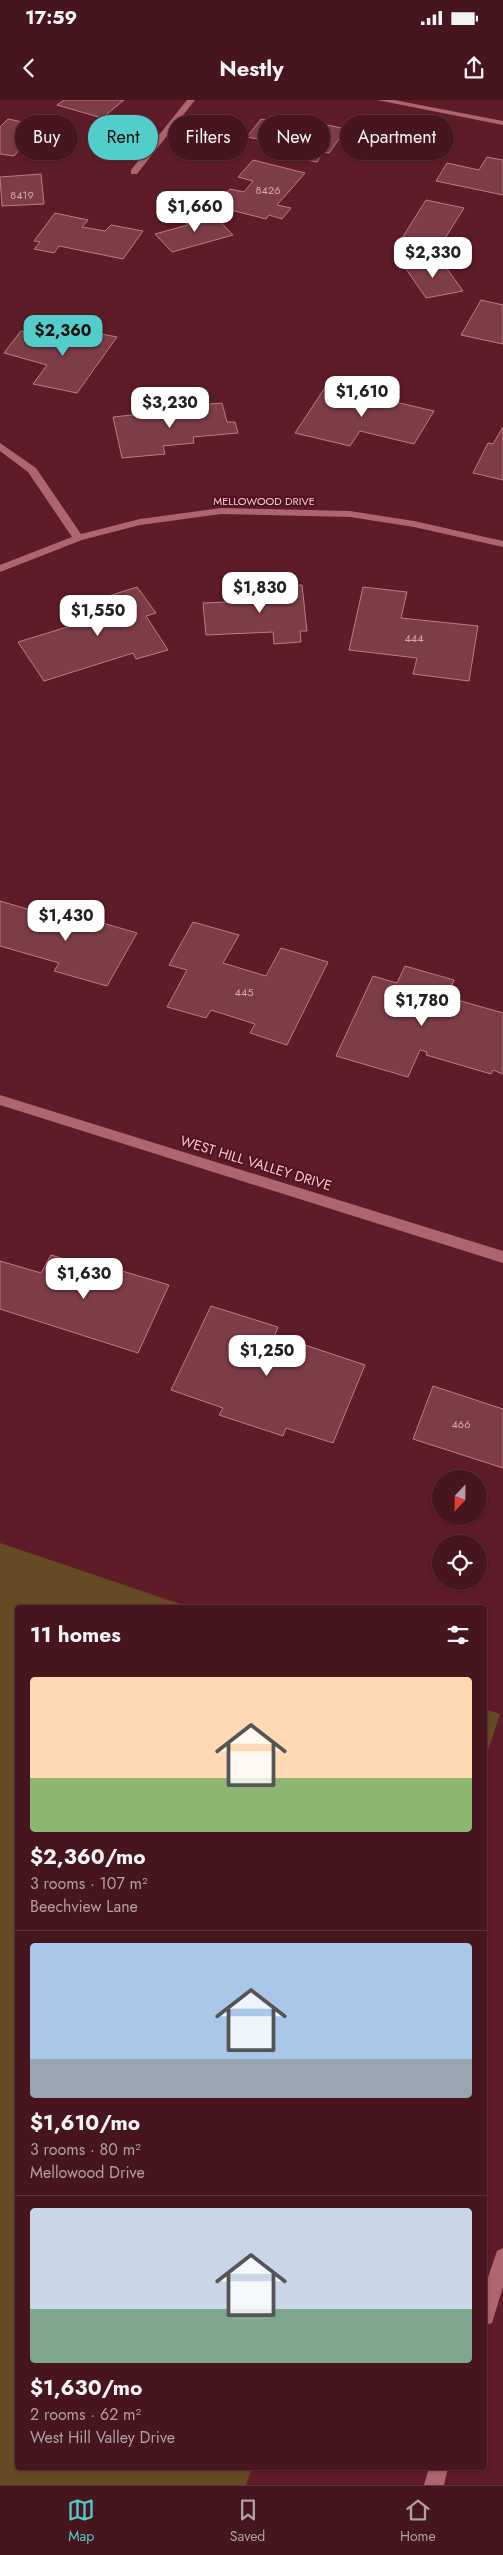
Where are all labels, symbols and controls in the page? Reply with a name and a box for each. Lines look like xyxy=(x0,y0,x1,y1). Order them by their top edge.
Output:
text: 17:59 xyxy=(25,4,77,31)
text: Nestly xyxy=(219,52,284,84)
icon: back xyxy=(15,54,43,82)
icon: share xyxy=(460,54,488,82)
chip: Buy xyxy=(15,115,78,160)
chip: Rent xyxy=(88,115,158,160)
chip: Filters xyxy=(168,115,248,160)
chip: New xyxy=(258,115,330,160)
chip: Apartment xyxy=(340,115,454,160)
house number: 8426 xyxy=(255,182,281,198)
house number: 8419 xyxy=(10,187,34,203)
pin: $1,660 xyxy=(154,190,236,233)
text: $1,660 xyxy=(167,195,223,218)
pin: $2,330 xyxy=(392,236,474,279)
text: $2,330 xyxy=(405,241,461,264)
pin: $2,360 xyxy=(22,314,104,357)
text: $2,360 xyxy=(35,319,91,342)
pin: $1,610 xyxy=(321,376,403,418)
text: $1,610 xyxy=(336,380,388,403)
pin: $3,230 xyxy=(129,386,211,429)
text: $3,230 xyxy=(142,391,198,414)
street label: MELLOWOOD DRIVE xyxy=(213,493,315,509)
pin: $1,830 xyxy=(219,572,301,614)
text: $1,830 xyxy=(233,576,287,599)
pin: $1,550 xyxy=(57,594,139,637)
text: $1,550 xyxy=(71,599,125,622)
house number: 444 xyxy=(404,630,424,646)
pin: $1,430 xyxy=(25,900,107,942)
text: $1,430 xyxy=(39,904,93,927)
house number: 445 xyxy=(234,984,254,1000)
pin: $1,780 xyxy=(381,984,463,1027)
text: $1,780 xyxy=(395,989,449,1012)
street label: WEST HILL VALLEY DRIVE xyxy=(178,1130,334,1196)
pin: $1,630 xyxy=(43,1258,125,1300)
text: $1,630 xyxy=(57,1262,111,1285)
pin: $1,250 xyxy=(226,1334,308,1377)
text: $1,250 xyxy=(240,1339,294,1362)
house number: 466 xyxy=(451,1416,471,1432)
north arrow xyxy=(432,1470,488,1525)
map controls xyxy=(432,1470,487,1590)
button: locate xyxy=(432,1535,487,1590)
text: 11 homes xyxy=(30,1620,121,1650)
icon: filters xyxy=(444,1621,472,1649)
icon: home xyxy=(206,1710,296,1800)
text: $2,360/mo xyxy=(30,1842,146,1872)
text: 3 rooms · 107 m² xyxy=(30,1872,148,1895)
text: Beechview Lane xyxy=(30,1895,138,1918)
icon: home xyxy=(206,1975,296,2065)
text: $1,610/mo xyxy=(30,2108,140,2138)
text: 3 rooms · 80 m² xyxy=(30,2138,141,2161)
text: Mellowood Drive xyxy=(30,2161,145,2184)
icon: home xyxy=(206,2240,296,2330)
text: $1,630/mo xyxy=(30,2373,142,2403)
text: 2 rooms · 62 m² xyxy=(30,2403,141,2426)
text: West Hill Valley Drive xyxy=(30,2426,175,2449)
tab: Map xyxy=(67,2496,95,2546)
tab: Saved xyxy=(230,2496,265,2546)
tab: Home xyxy=(400,2496,436,2546)

